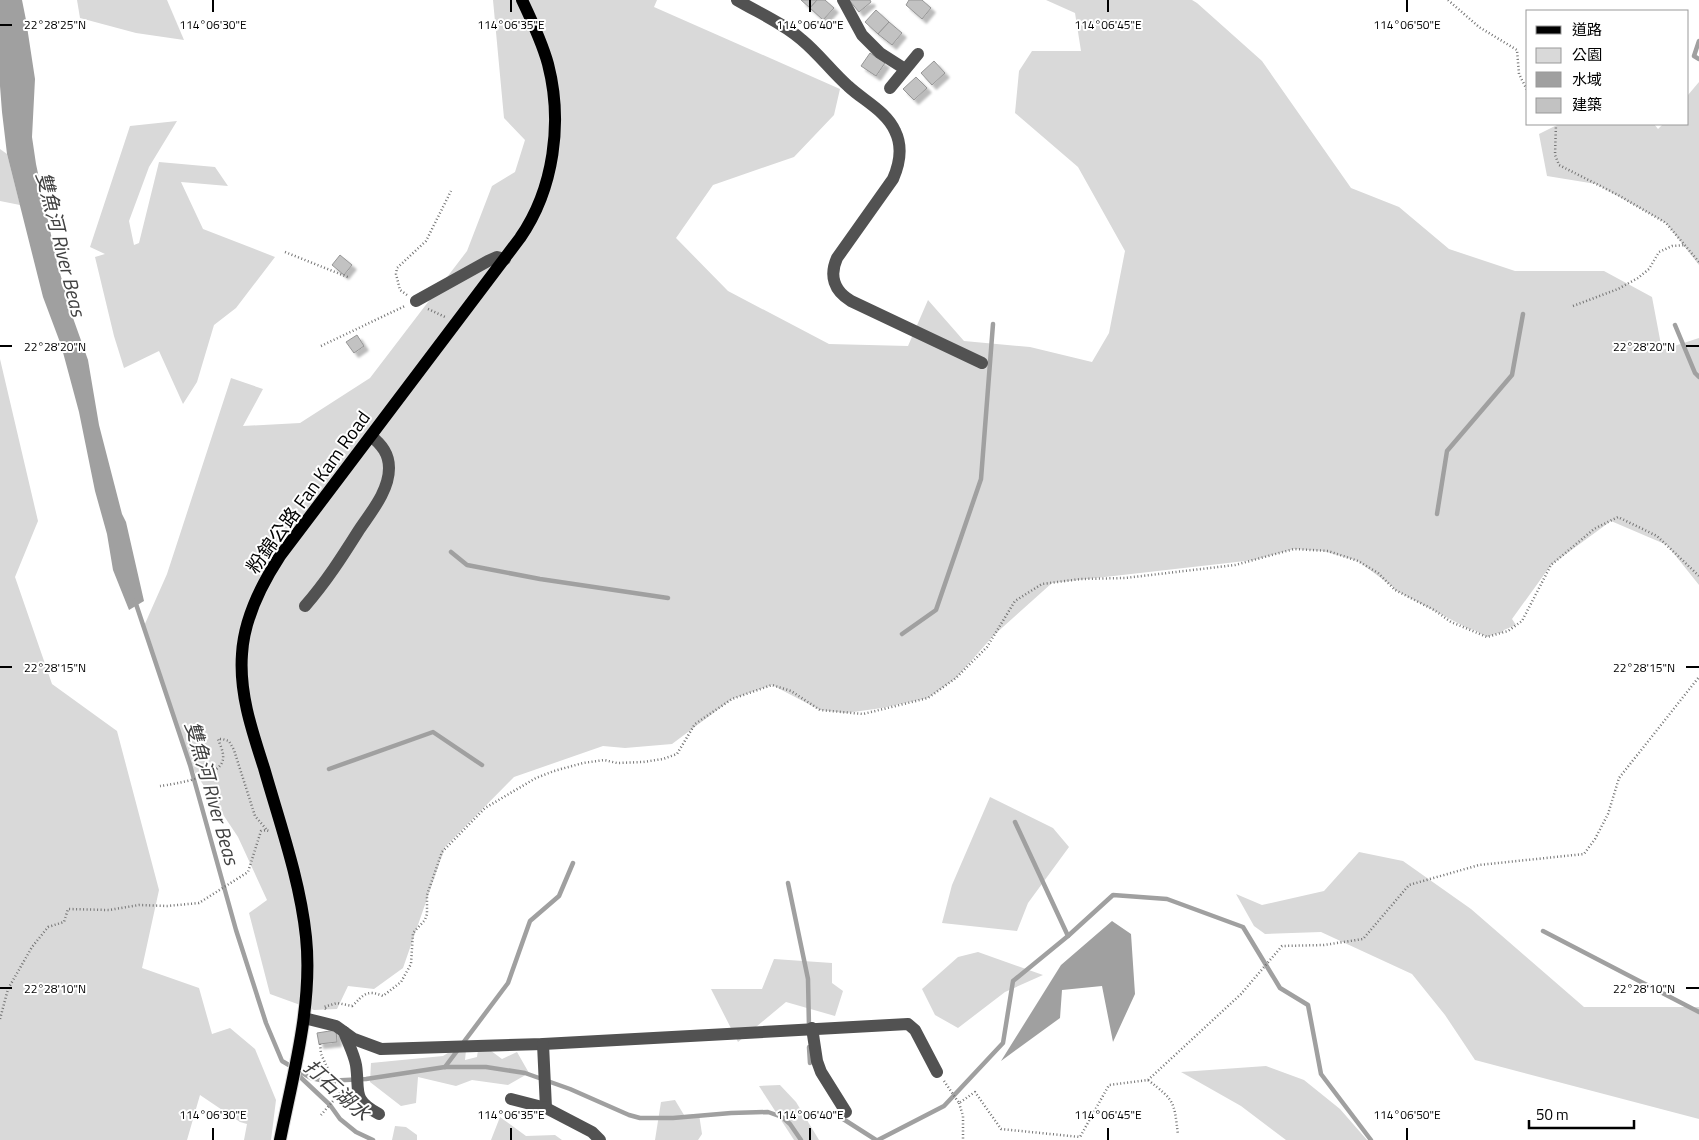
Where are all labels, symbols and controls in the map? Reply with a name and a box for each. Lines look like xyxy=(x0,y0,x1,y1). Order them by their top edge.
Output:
legend xyxy=(1526,10,1689,125)
text: 22°28'25"N xyxy=(24,15,86,34)
text: 114°06'30"E xyxy=(179,15,247,34)
text: 114°06'35"E xyxy=(477,15,545,34)
text: 114°06'40"E xyxy=(776,15,844,34)
text: 114°06'45"E xyxy=(1074,15,1142,34)
text: 114°06'50"E xyxy=(1373,15,1441,34)
text: 道路 xyxy=(1572,18,1602,41)
text: 公園 xyxy=(1572,43,1602,66)
text: 水域 xyxy=(1572,68,1602,91)
text: 建築 xyxy=(1572,93,1602,116)
water label: 雙魚河 River Beas xyxy=(29,168,95,321)
text: 22°28'20"N xyxy=(24,337,86,356)
text: 22°28'20"N xyxy=(1613,337,1675,356)
street label: 粉錦公路 Fan Kam Road xyxy=(239,404,377,579)
text: 22°28'15"N xyxy=(24,658,86,677)
text: 22°28'15"N xyxy=(1613,658,1675,677)
water label: 雙魚河 River Beas xyxy=(177,717,248,870)
text: 22°28'10"N xyxy=(24,979,86,998)
text: 22°28'10"N xyxy=(1613,979,1675,998)
water label: 打石湖水 xyxy=(297,1051,378,1129)
scale bar xyxy=(1529,1098,1634,1130)
text: 50 m xyxy=(1536,1103,1569,1126)
text: 114°06'30"E xyxy=(179,1105,247,1124)
text: 114°06'35"E xyxy=(477,1105,545,1124)
text: 114°06'40"E xyxy=(776,1105,844,1124)
text: 114°06'45"E xyxy=(1074,1105,1142,1124)
text: 114°06'50"E xyxy=(1373,1105,1441,1124)

